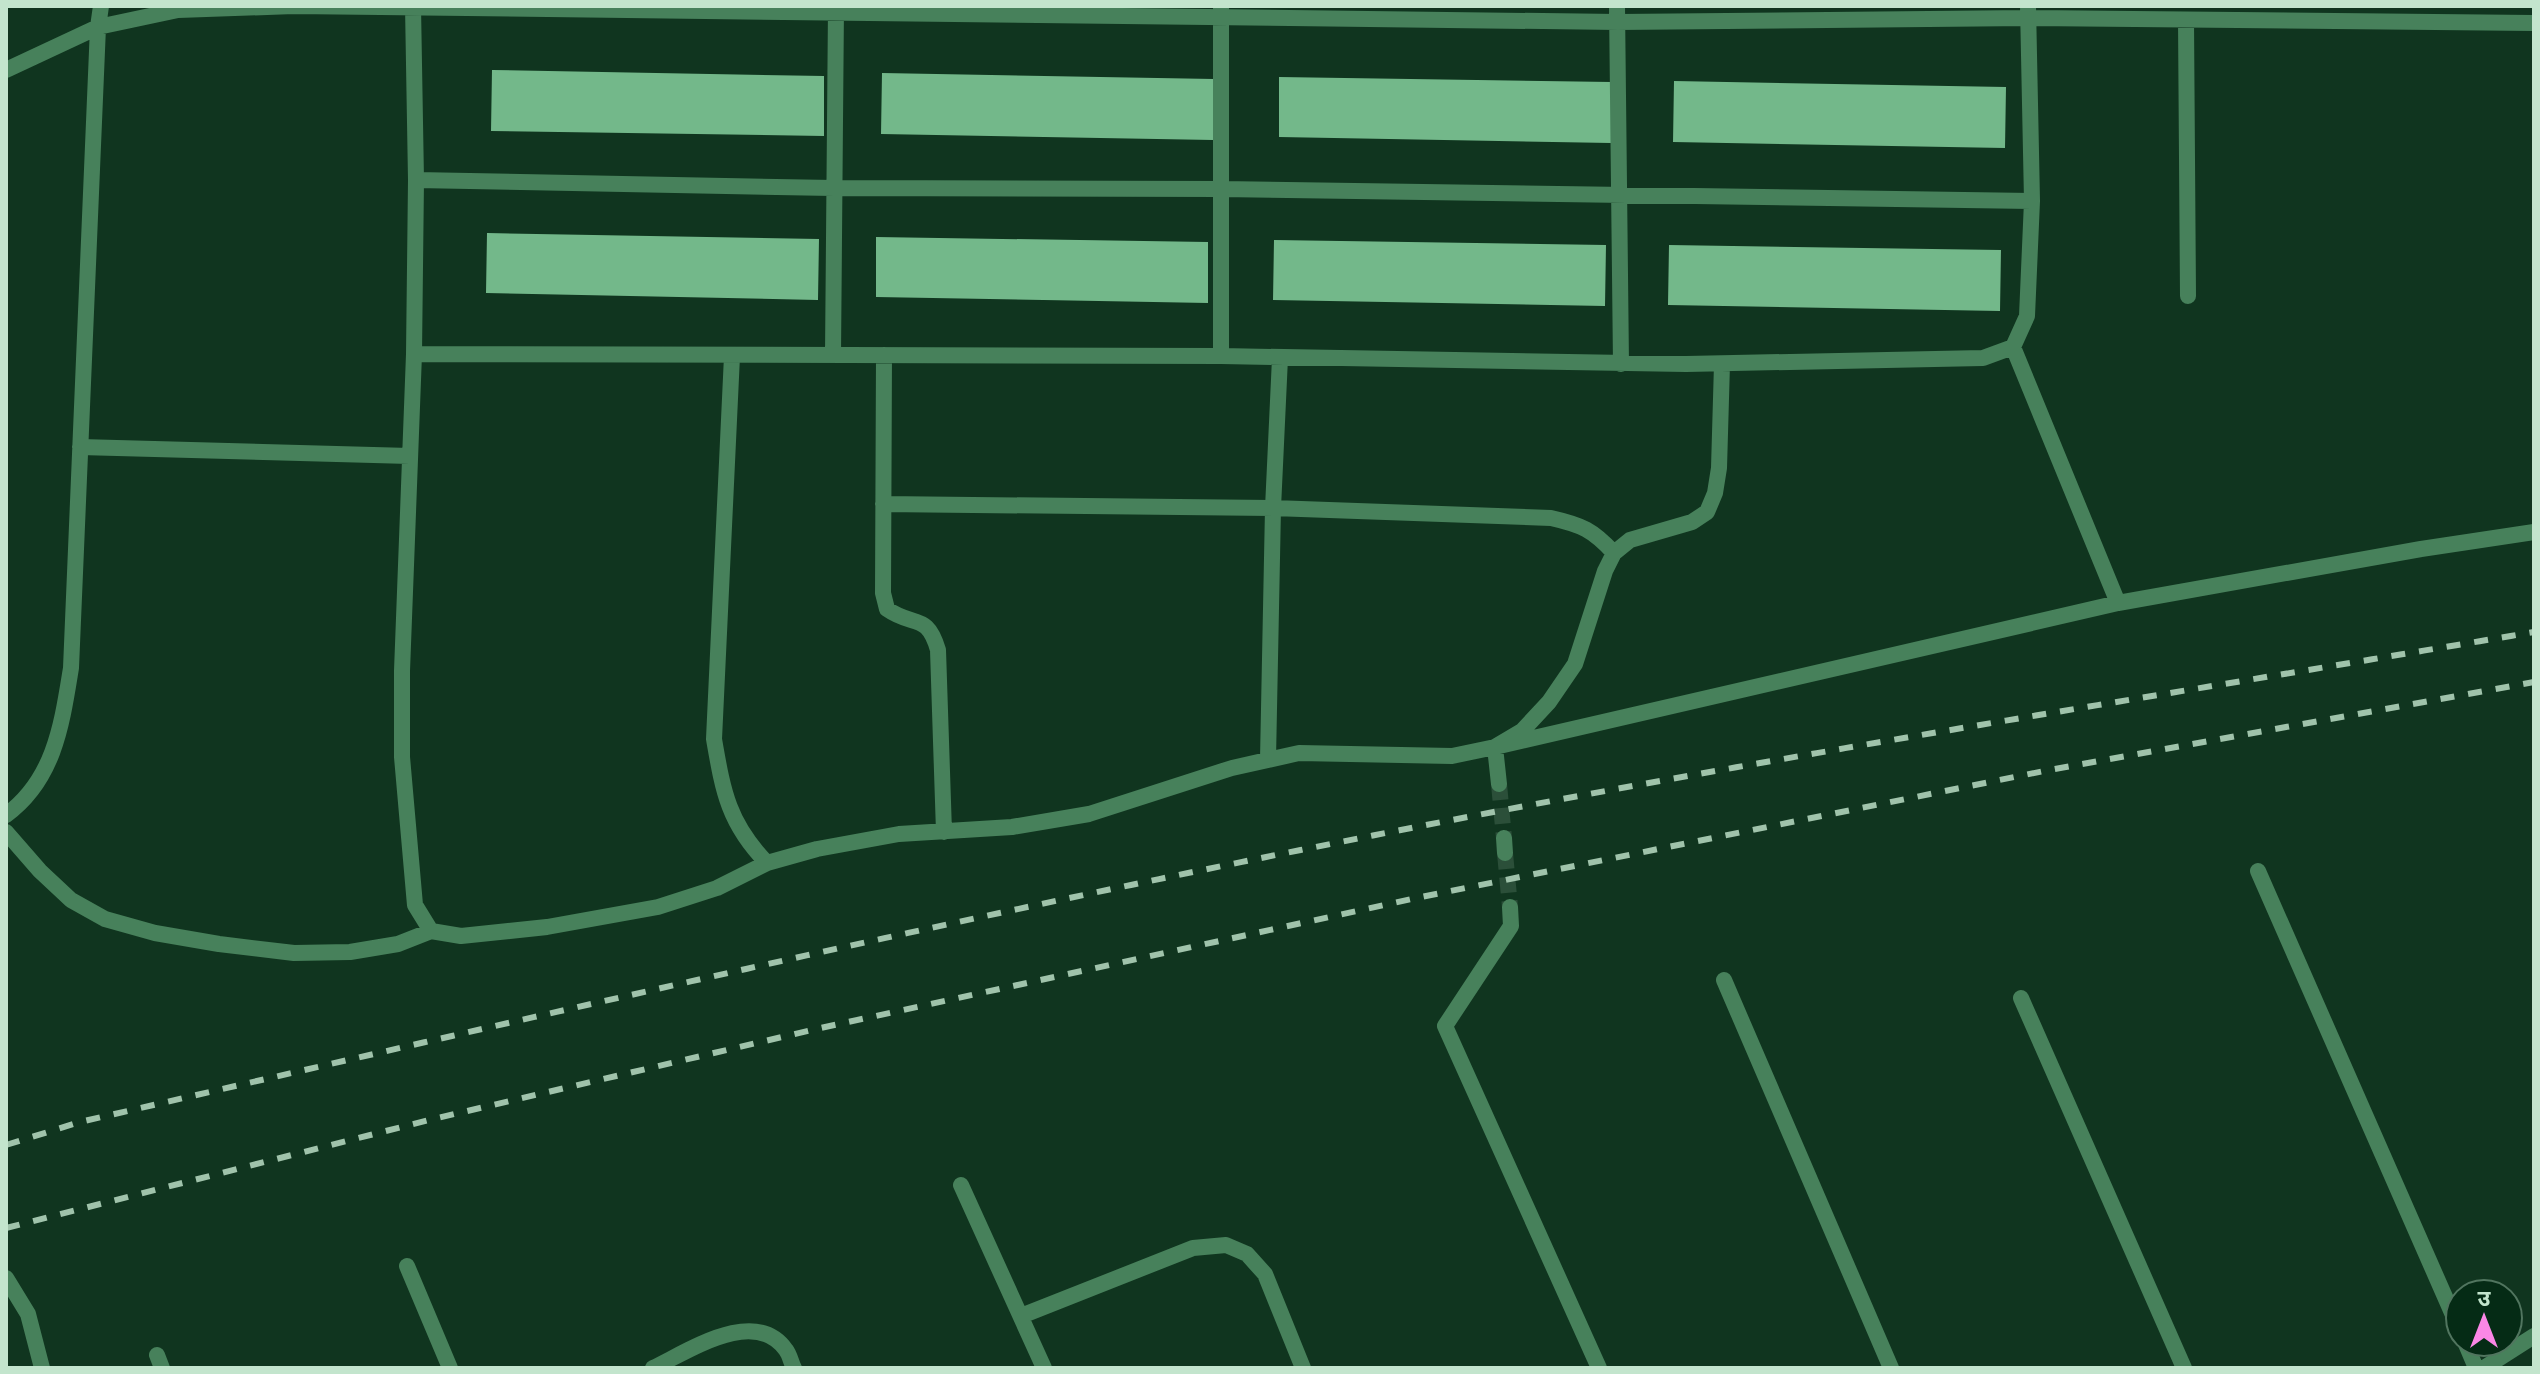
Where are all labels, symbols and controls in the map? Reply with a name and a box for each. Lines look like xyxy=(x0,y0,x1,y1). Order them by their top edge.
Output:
north arrow xyxy=(2444,1278,2524,1358)
text: उ xyxy=(2478,1280,2492,1313)

